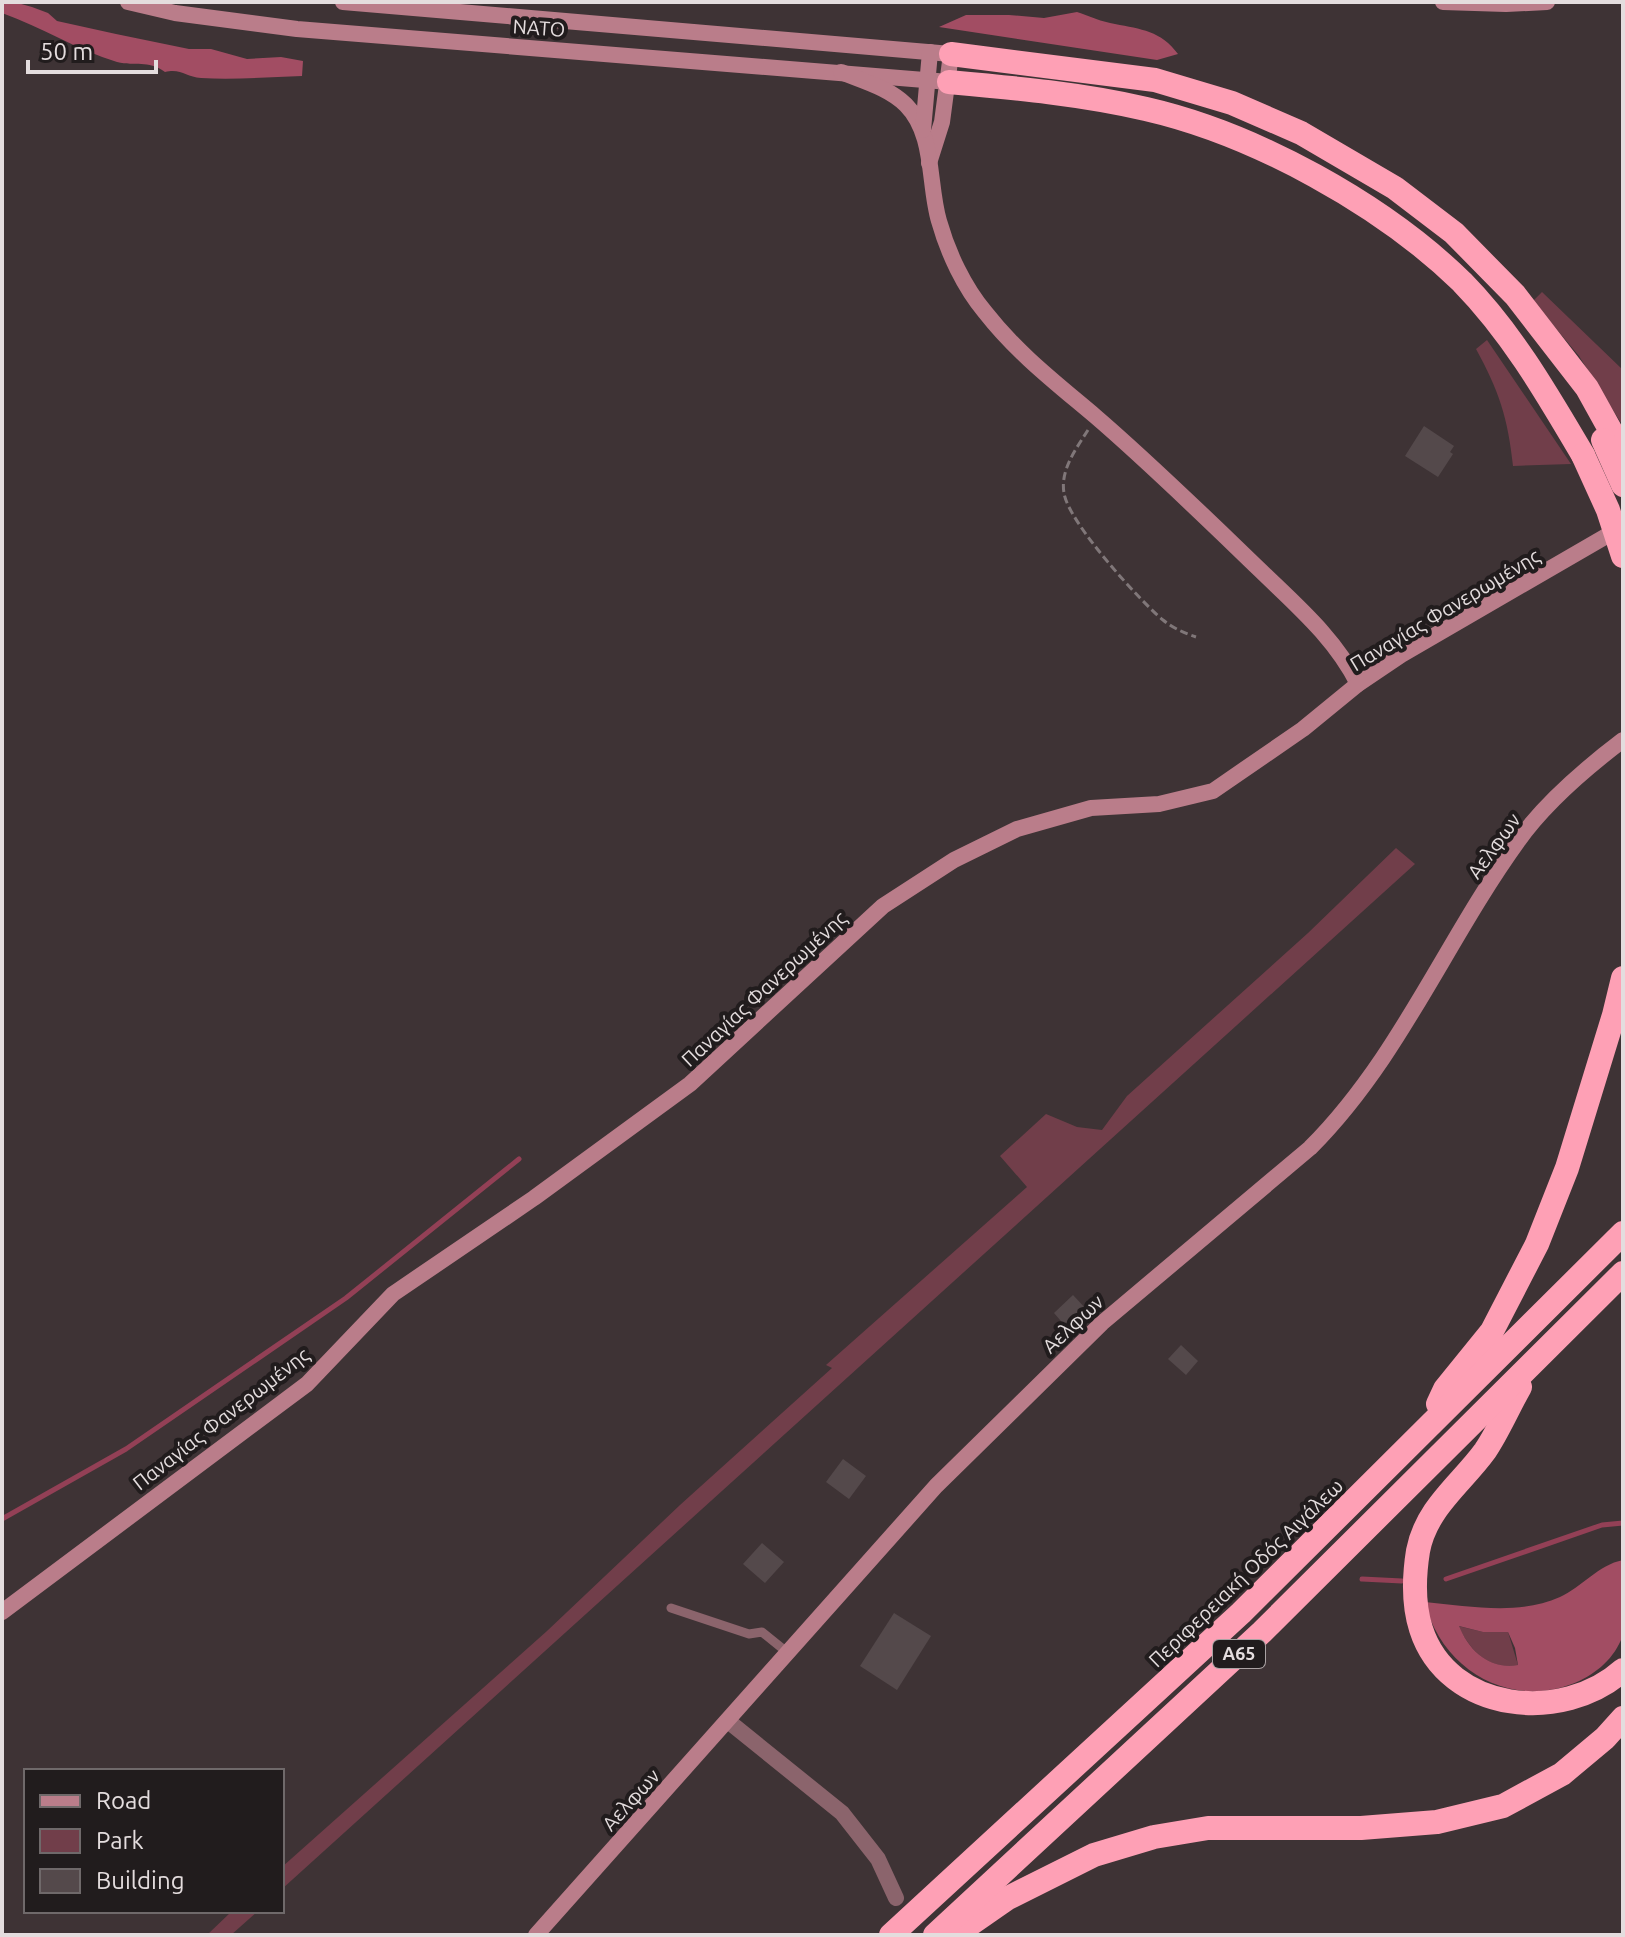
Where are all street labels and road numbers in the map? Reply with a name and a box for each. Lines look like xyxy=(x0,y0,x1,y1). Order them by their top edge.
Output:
street label: ΝΑΤΟ xyxy=(512,14,566,41)
street label: Παναγίας Φανερωμένης xyxy=(1346,544,1544,675)
street label: Αελφων xyxy=(1462,808,1525,883)
street label: Παναγίας Φανερωμένης xyxy=(676,906,851,1071)
street label: Αελφων xyxy=(1037,1289,1108,1358)
street label: Παναγίας Φανερωμένης xyxy=(128,1343,313,1494)
street label: Περιφερειακή Οδός Αιγάλεω xyxy=(1144,1474,1347,1671)
road number: Α65 xyxy=(1213,1640,1265,1668)
street label: Αελφων xyxy=(597,1764,664,1835)

